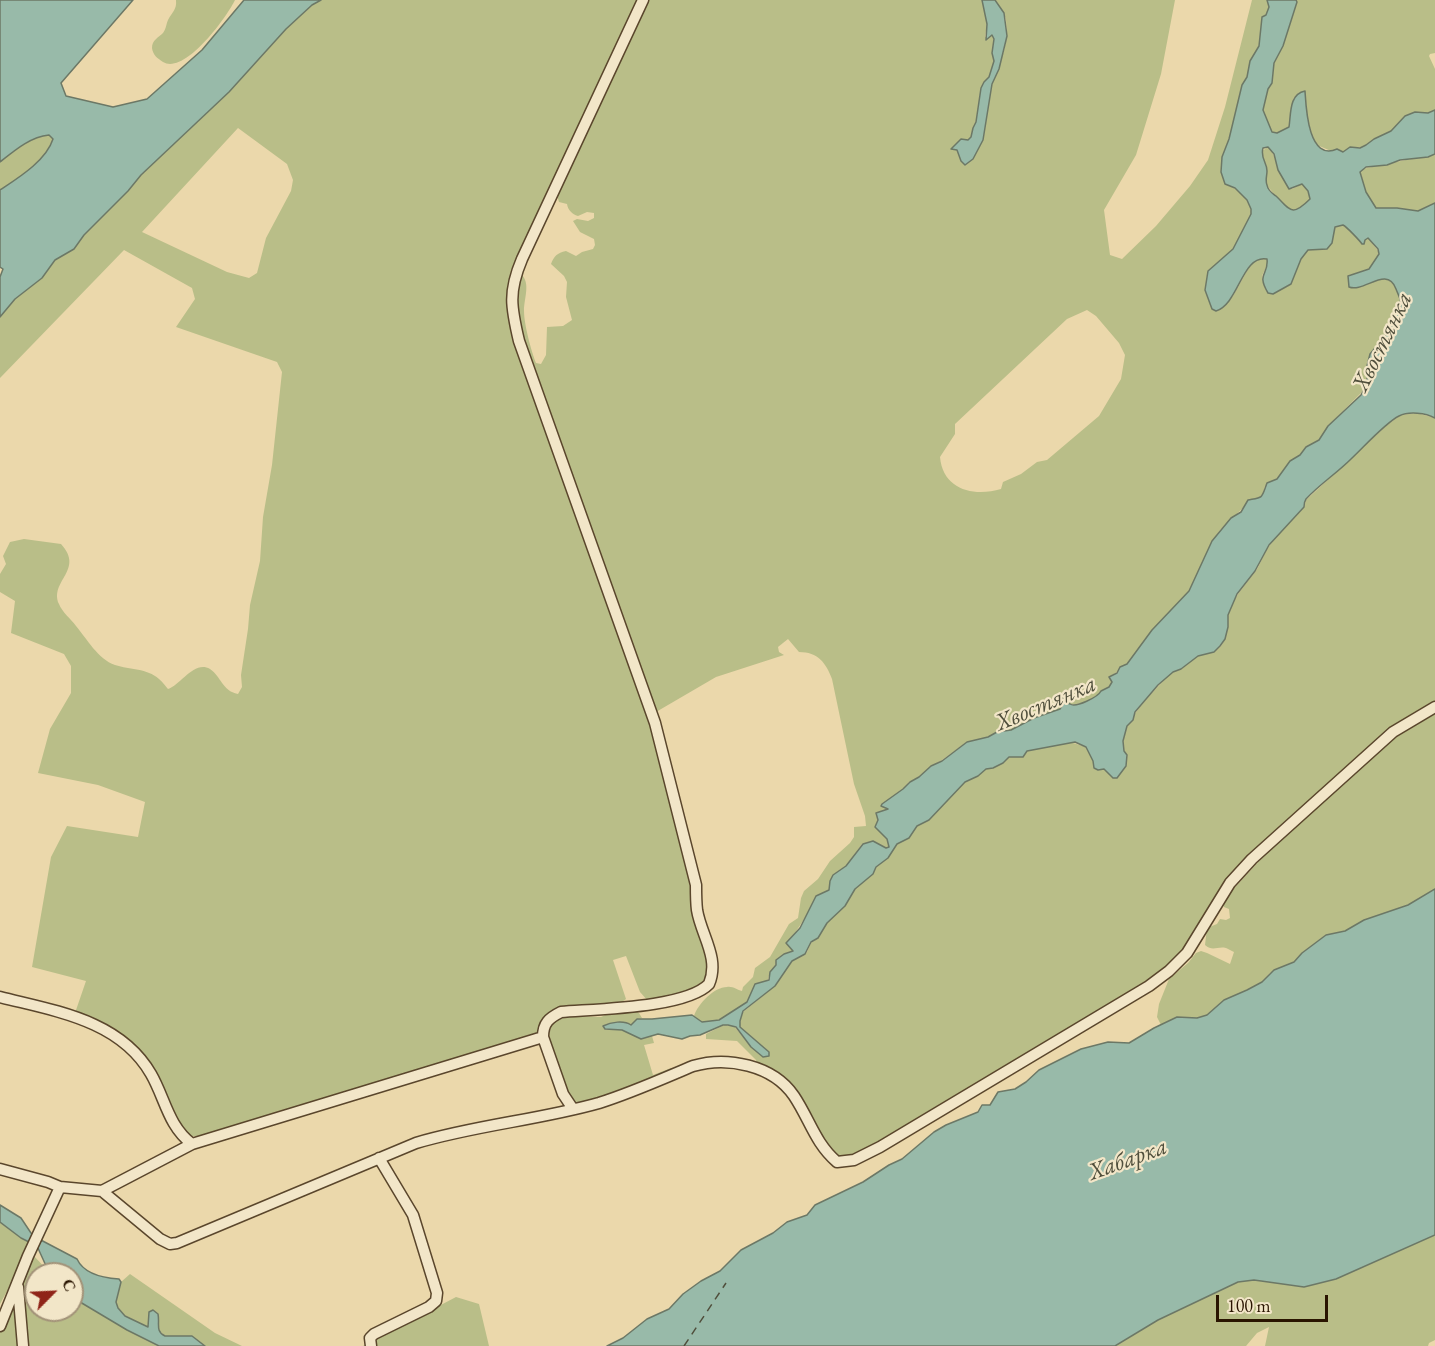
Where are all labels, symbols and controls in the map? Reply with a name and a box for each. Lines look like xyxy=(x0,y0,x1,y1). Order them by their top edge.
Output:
water label: Хвостянка xyxy=(1347,288,1419,396)
water label: Хвостянка xyxy=(991,670,1101,738)
water label: Хабарка xyxy=(1085,1133,1171,1187)
north arrow xyxy=(24,1262,84,1322)
text: С xyxy=(57,1276,81,1295)
scale bar xyxy=(1219,1283,1332,1321)
text: 100 m xyxy=(1227,1294,1271,1317)

